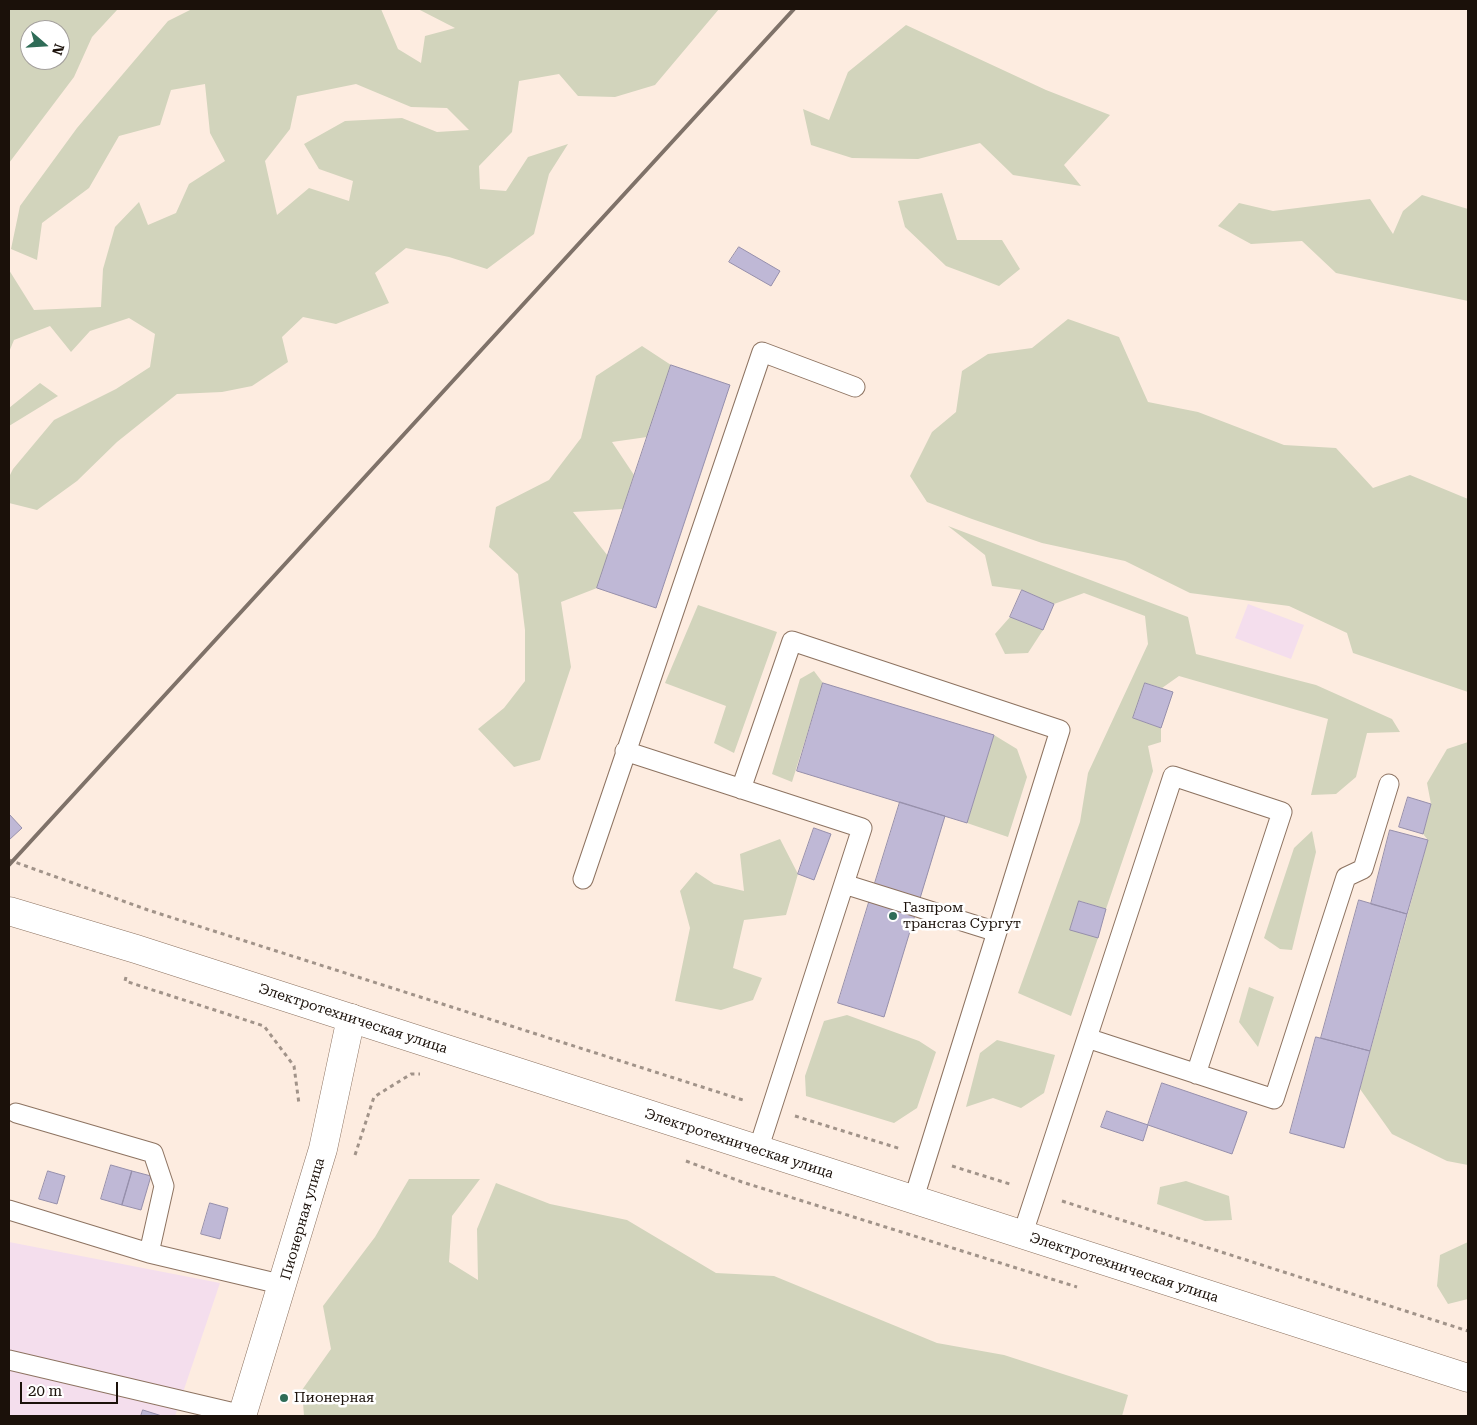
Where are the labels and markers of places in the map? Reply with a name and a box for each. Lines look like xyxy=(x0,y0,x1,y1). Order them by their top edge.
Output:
place label: Газпром трансгаз Сургут xyxy=(903,900,1021,932)
marker: Газпром трансгаз Сургут xyxy=(887,910,899,922)
place label: Пионерная xyxy=(294,1390,374,1406)
marker: Пионерная xyxy=(278,1392,290,1404)

